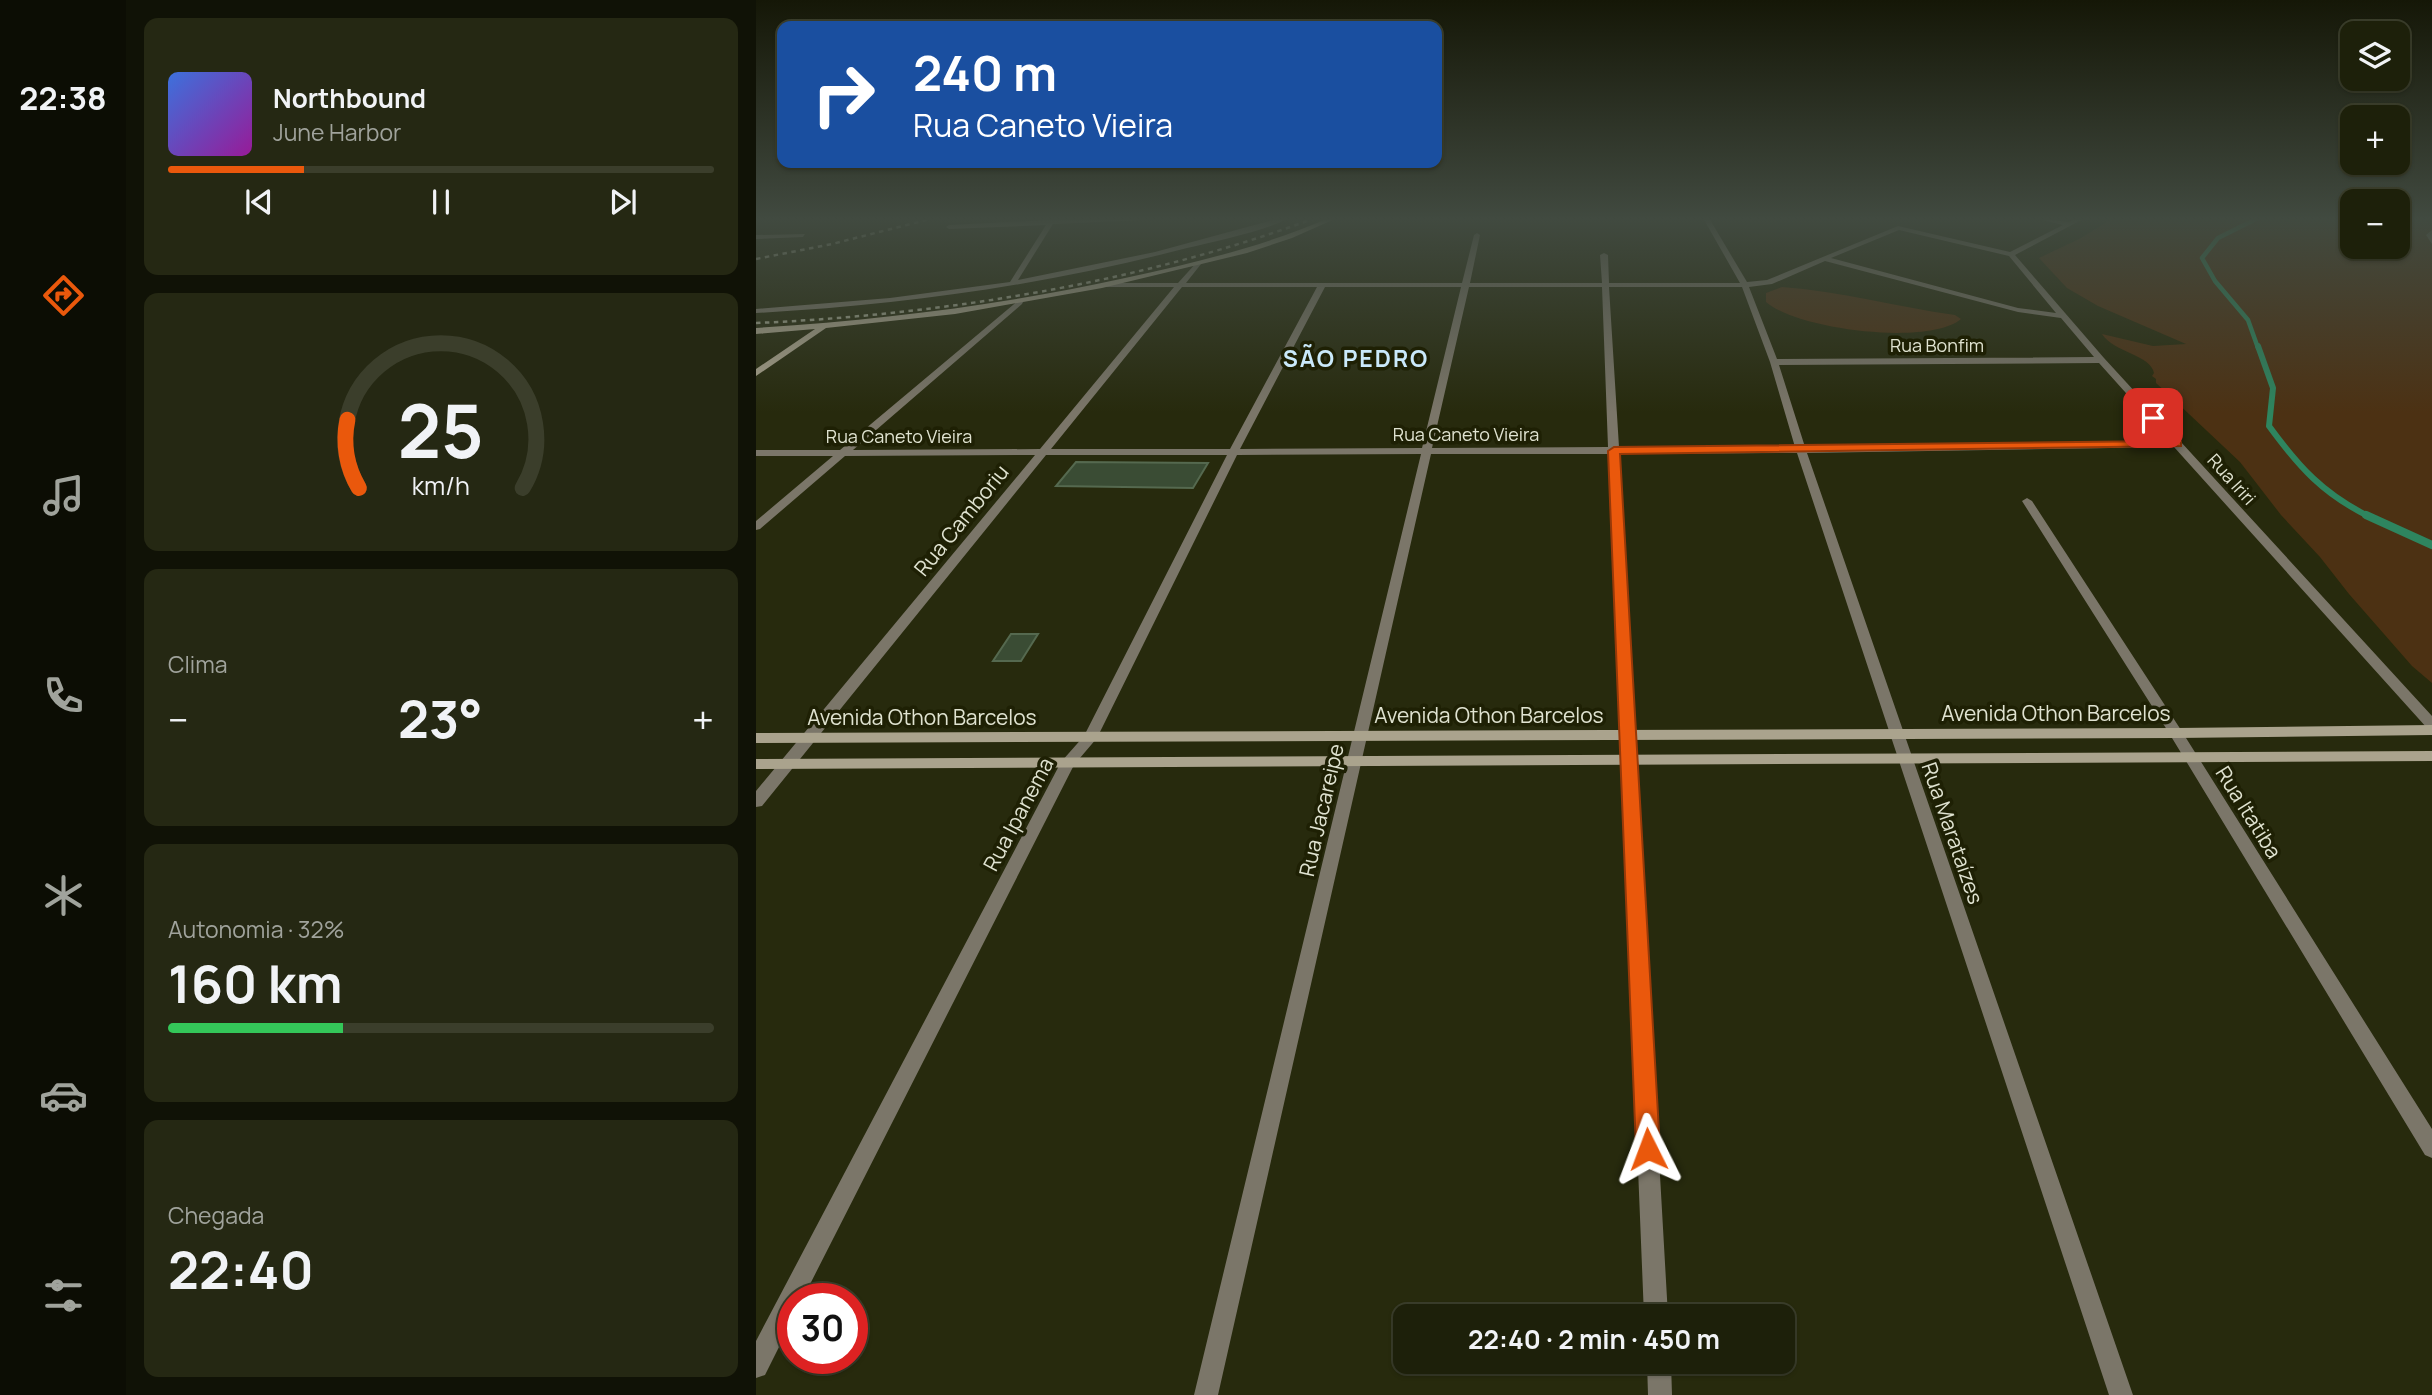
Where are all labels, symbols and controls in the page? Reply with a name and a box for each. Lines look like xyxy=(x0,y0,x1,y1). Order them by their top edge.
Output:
map controls xyxy=(2340,21,2410,259)
button: layers xyxy=(2340,21,2410,91)
text: 240 m xyxy=(913,39,1057,106)
icon: right xyxy=(798,49,889,140)
text: 22:38 xyxy=(19,76,107,120)
text: Northbound xyxy=(273,80,426,116)
text: Rua Caneto Vieira xyxy=(913,103,1173,147)
button: + xyxy=(2340,105,2410,175)
text: June Harbor xyxy=(273,116,401,148)
icon: previous xyxy=(240,183,278,221)
icon: pause xyxy=(422,183,460,221)
icon: next xyxy=(604,183,642,221)
button: − xyxy=(2340,189,2410,259)
icon: directions xyxy=(39,271,88,320)
street label: Rua Bonfim xyxy=(1890,333,1984,357)
district label: SÃO PEDRO xyxy=(1283,342,1429,374)
text: 25 xyxy=(398,381,484,481)
pin xyxy=(2123,388,2183,448)
icon: arrive xyxy=(2134,399,2172,437)
street label: Rua Caneto Vieira xyxy=(1393,422,1539,446)
street label: Rua Caneto Vieira xyxy=(826,424,972,448)
street label: Rua Iriri xyxy=(2203,448,2261,510)
street label: Rua Camboriu xyxy=(907,458,1015,582)
text: km/h xyxy=(412,468,470,503)
icon: music xyxy=(39,471,88,520)
text: Clima xyxy=(168,648,227,680)
icon: phone xyxy=(39,671,88,720)
text: 23° xyxy=(398,683,483,754)
text: − xyxy=(168,693,189,745)
text: + xyxy=(692,693,714,745)
street label: Avenida Othon Barcelos xyxy=(1941,699,2171,727)
street label: Avenida Othon Barcelos xyxy=(1374,701,1604,729)
street label: Avenida Othon Barcelos xyxy=(807,703,1037,731)
street label: Rua Jacareipe xyxy=(1292,741,1350,879)
street label: Rua Ipanema xyxy=(976,752,1060,876)
street label: Rua Marataízes xyxy=(1916,758,1990,908)
street label: Rua Itatiba xyxy=(2210,760,2288,864)
icon: climate xyxy=(39,871,88,920)
text: Autonomia · 32% xyxy=(168,913,344,945)
text: 160 km xyxy=(168,948,342,1019)
icon: car xyxy=(39,1071,88,1120)
position arrow xyxy=(1611,1112,1685,1186)
text: Chegada xyxy=(168,1199,264,1231)
text: 22:40 xyxy=(168,1234,314,1305)
icon: filters xyxy=(39,1271,88,1320)
speed limit sign: 30 xyxy=(777,1283,868,1374)
text: 22:40 · 2 min · 450 m xyxy=(1468,1321,1720,1357)

